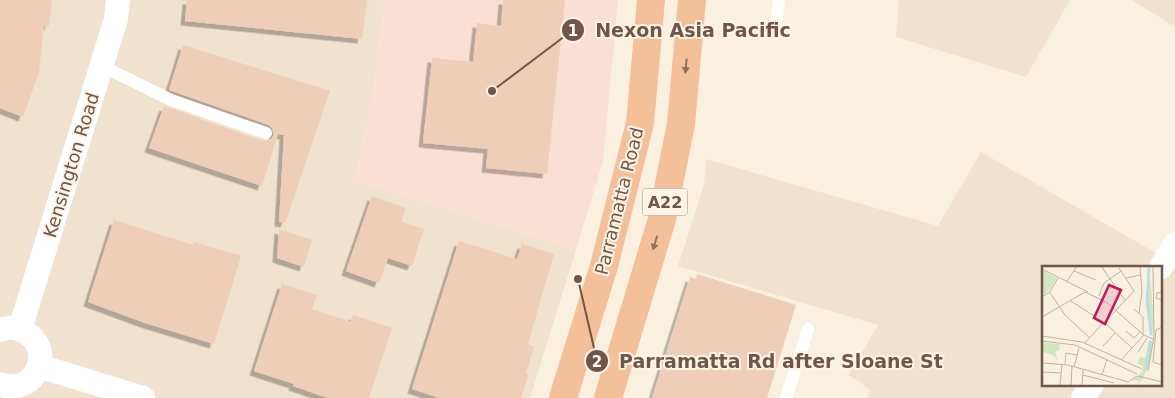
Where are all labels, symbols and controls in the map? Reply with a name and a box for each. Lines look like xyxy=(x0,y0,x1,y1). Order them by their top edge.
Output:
callout: Nexon Asia Pacific xyxy=(560,13,801,47)
text: Nexon Asia Pacific xyxy=(595,19,791,41)
text: 1 xyxy=(568,22,578,40)
one-way arrow xyxy=(682,58,690,74)
street label: Kensington Road xyxy=(39,90,103,240)
street label: Parramatta Road xyxy=(591,125,647,277)
road number: A22 xyxy=(642,188,688,216)
one-way arrow xyxy=(650,235,658,250)
inset map xyxy=(1042,266,1162,386)
callout: Parramatta Rd after Sloane St xyxy=(584,344,953,378)
text: Parramatta Rd after Sloane St xyxy=(619,350,943,372)
text: 2 xyxy=(592,353,602,371)

